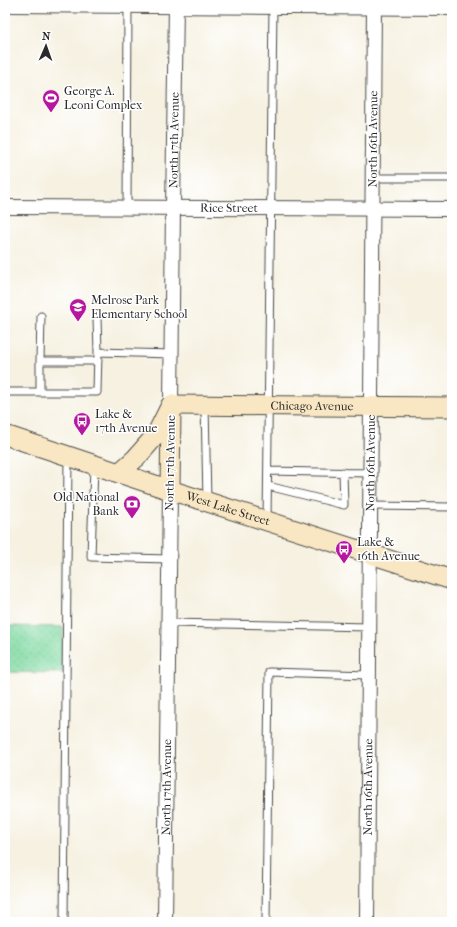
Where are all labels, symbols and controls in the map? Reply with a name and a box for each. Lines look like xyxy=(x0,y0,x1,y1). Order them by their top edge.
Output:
north arrow xyxy=(26,26,66,66)
text: N xyxy=(42,30,51,43)
place label: George A. Leoni Complex xyxy=(64,84,143,112)
sports icon: George A. Leoni Complex xyxy=(41,88,61,113)
street label: North 16th Avenue xyxy=(366,91,380,187)
street label: North 17th Avenue xyxy=(166,92,182,188)
street label: Rice Street xyxy=(200,201,259,215)
place label: Melrose Park Elementary School xyxy=(91,293,188,321)
school or university icon: Melrose Park Elementary School xyxy=(68,297,88,322)
street label: Chicago Avenue xyxy=(270,399,354,413)
place label: Lake & 17th Avenue xyxy=(95,407,157,435)
bus stop icon: Lake & 17th Avenue xyxy=(72,411,92,436)
street label: North 16th Avenue xyxy=(363,414,378,511)
street label: North 17th Avenue xyxy=(162,415,178,511)
street label: West Lake Street xyxy=(184,488,273,529)
place label: Old National Bank xyxy=(53,490,120,518)
bank icon: Old National Bank xyxy=(122,494,142,519)
place label: Lake & 16th Avenue xyxy=(357,535,420,563)
bus stop icon: Lake & 16th Avenue xyxy=(334,539,354,564)
street label: North 16th Avenue xyxy=(361,738,375,835)
street label: North 17th Avenue xyxy=(159,739,174,835)

